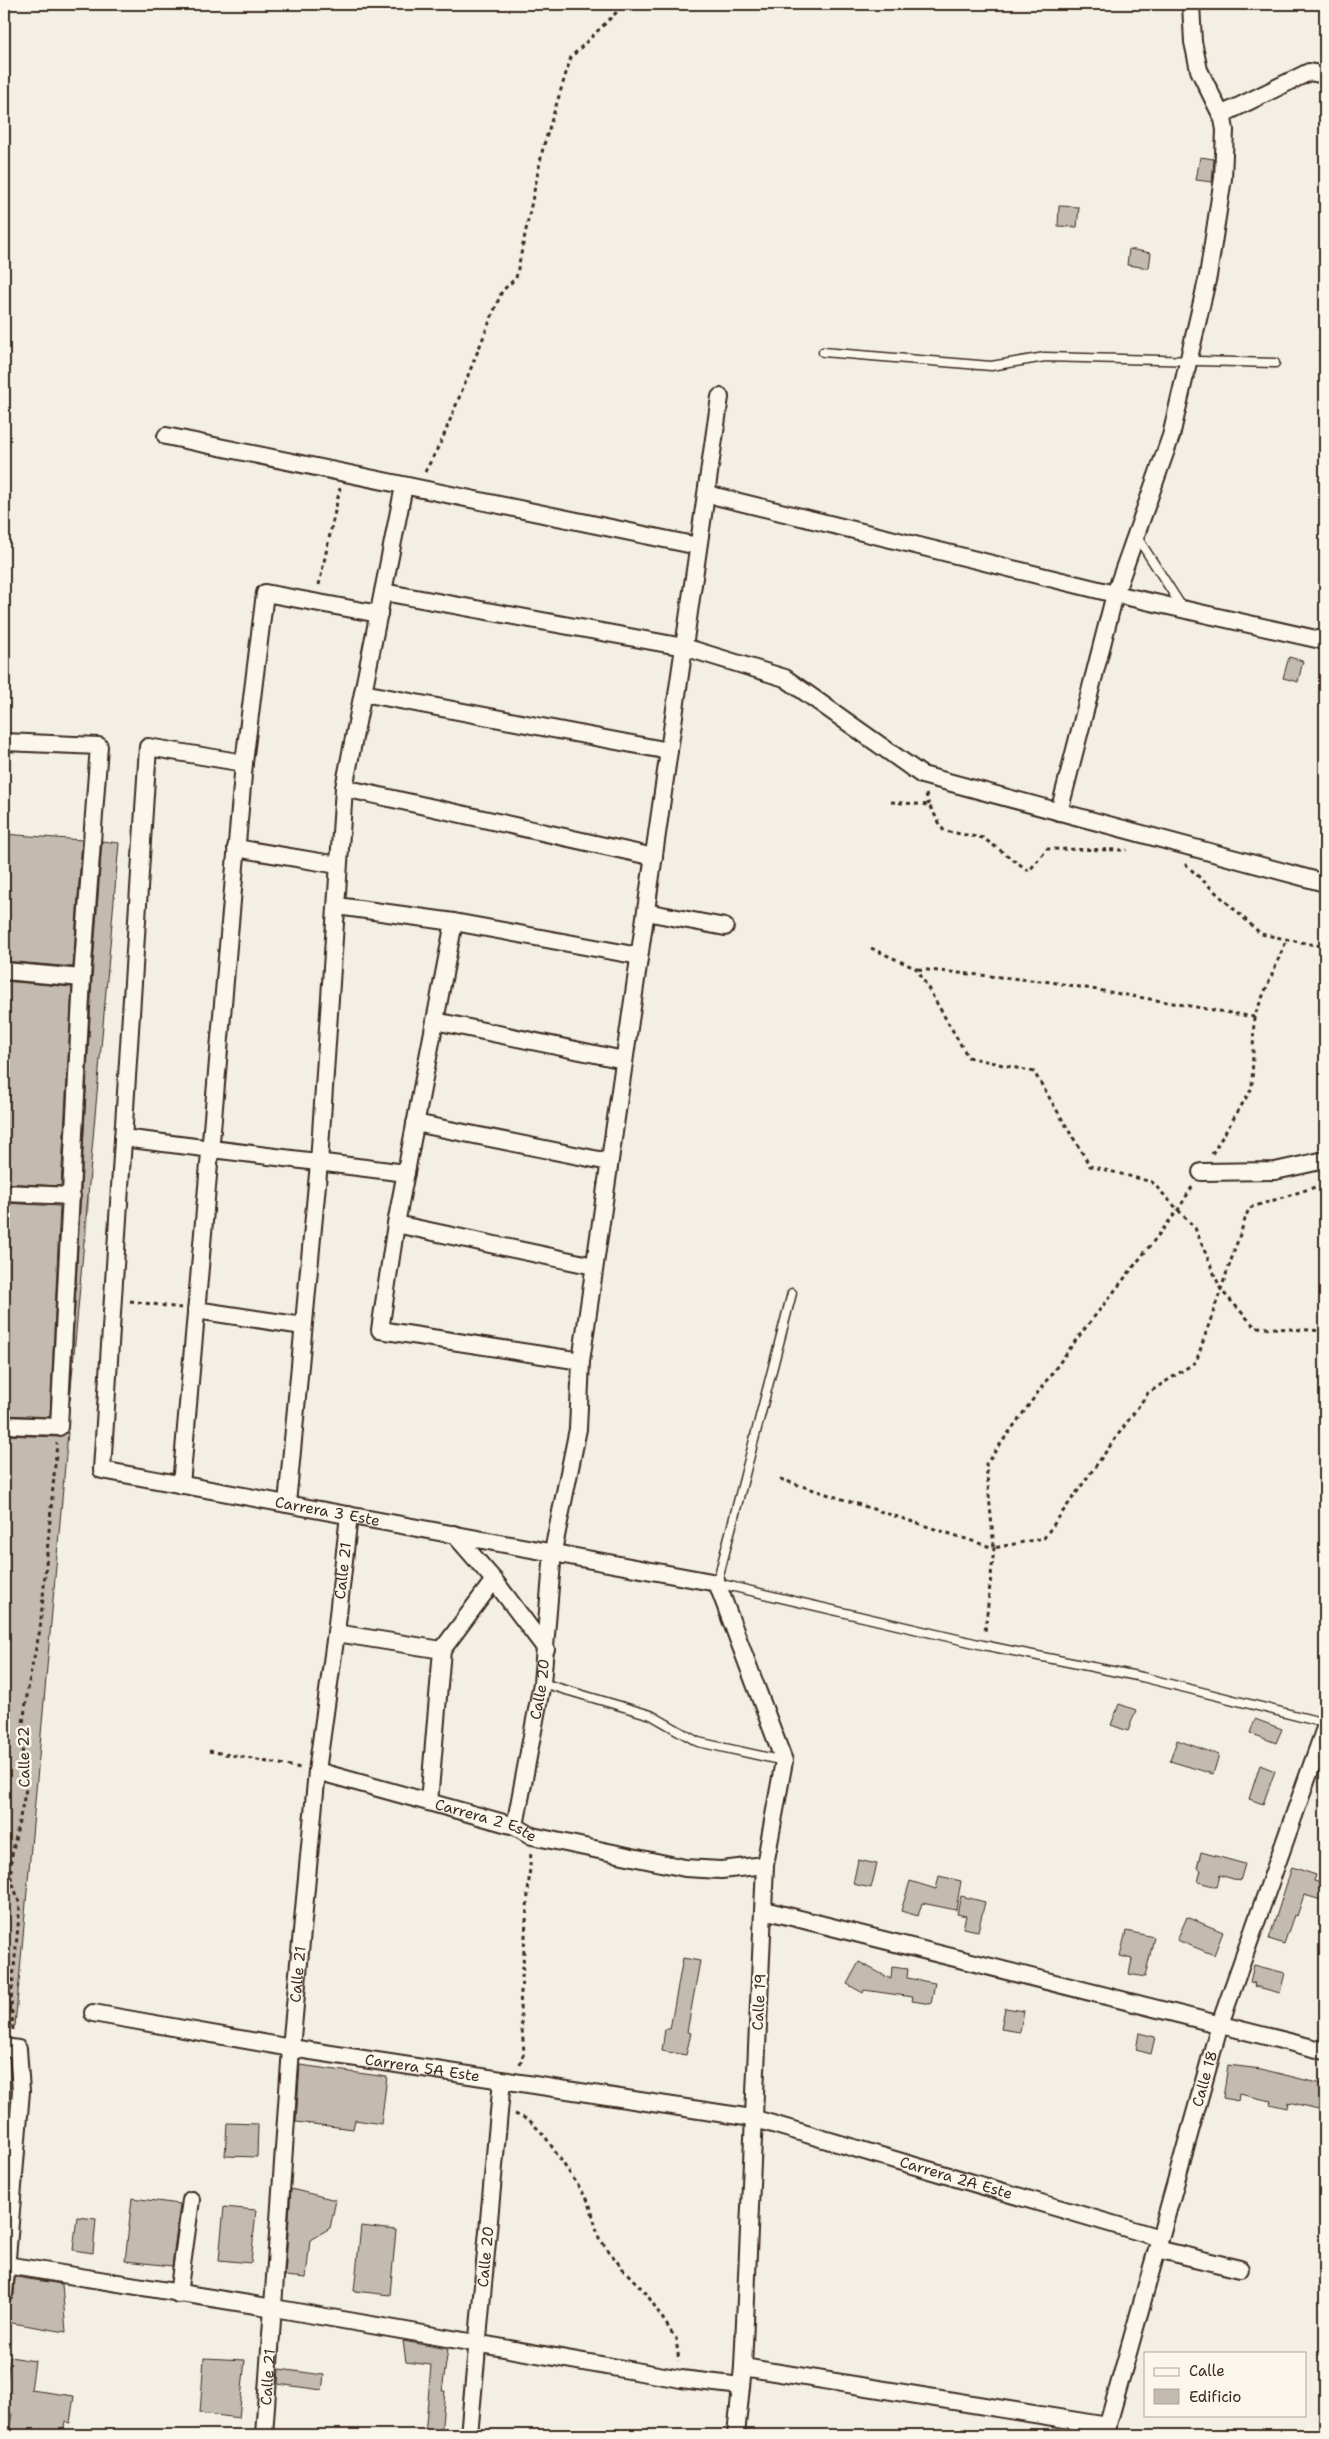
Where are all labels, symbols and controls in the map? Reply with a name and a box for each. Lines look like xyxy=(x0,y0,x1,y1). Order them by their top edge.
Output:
street label: Carrera 3 Este xyxy=(273,1492,382,1531)
street label: Calle 21 xyxy=(330,1541,356,1600)
street label: Calle 20 xyxy=(525,1658,554,1721)
street label: Calle 22 xyxy=(13,1726,35,1788)
street label: Carrera 2 Este xyxy=(433,1794,540,1847)
street label: Calle 21 xyxy=(285,1945,311,2003)
street label: Calle 19 xyxy=(748,1973,770,2031)
street label: Calle 18 xyxy=(1187,2048,1222,2109)
street label: Carrera 5A Este xyxy=(364,2049,481,2087)
street label: Carrera 2A Este xyxy=(897,2152,1015,2204)
street label: Calle 20 xyxy=(473,2225,498,2288)
street label: Calle 21 xyxy=(256,2348,280,2406)
legend xyxy=(1144,2352,1306,2416)
text: Calle xyxy=(1189,2361,1225,2381)
text: Edificio xyxy=(1189,2387,1241,2407)

